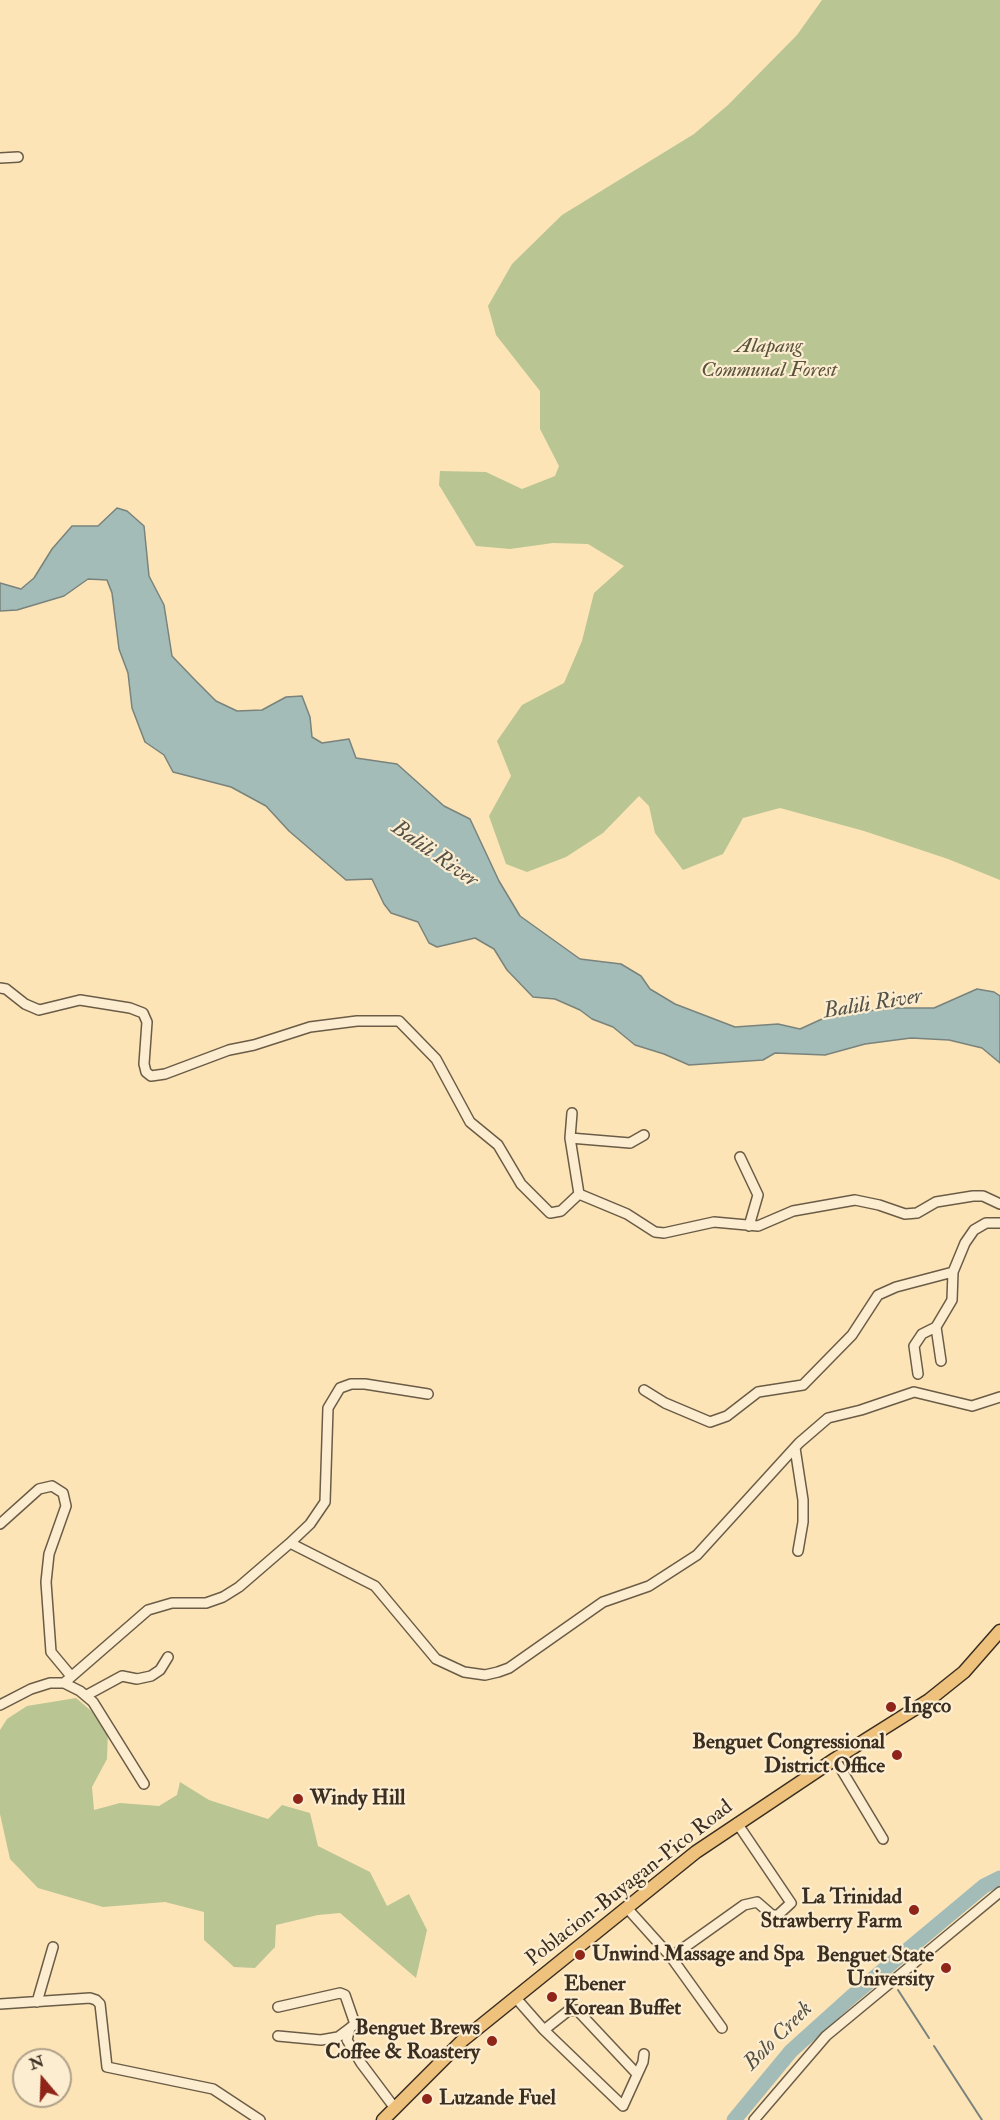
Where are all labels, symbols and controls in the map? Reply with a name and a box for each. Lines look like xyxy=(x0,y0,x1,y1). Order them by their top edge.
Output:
park label: Alapang Communal Forest xyxy=(701,334,837,384)
water label: Balili River xyxy=(386,816,482,894)
water label: Balili River xyxy=(822,984,924,1026)
place label: Ingco xyxy=(903,1694,951,1720)
marker: Ingco xyxy=(884,1700,898,1714)
place label: Benguet Congressional District Office xyxy=(692,1730,885,1780)
marker: Benguet Congressional District Office xyxy=(890,1748,904,1762)
place label: Windy Hill xyxy=(310,1786,405,1812)
marker: Windy Hill xyxy=(291,1792,305,1806)
street label: Poblacion-Buyagan-Pico Road xyxy=(522,1795,738,1973)
place label: La Trinidad Strawberry Farm xyxy=(761,1885,902,1935)
marker: La Trinidad Strawberry Farm xyxy=(907,1903,921,1917)
place label: Unwind Massage and Spa xyxy=(592,1942,804,1968)
place label: Benguet State University xyxy=(817,1943,934,1993)
marker: Unwind Massage and Spa xyxy=(573,1948,587,1962)
marker: Benguet State University xyxy=(939,1961,953,1975)
place label: Ebener Korean Buffet xyxy=(564,1972,681,2022)
marker: Ebener Korean Buffet xyxy=(545,1990,559,2004)
water label: Bolo Creek xyxy=(739,1997,819,2077)
place label: Benguet Brews Coffee & Roastery xyxy=(325,2016,480,2066)
marker: Benguet Brews Coffee & Roastery xyxy=(485,2034,499,2048)
north arrow xyxy=(12,2048,72,2108)
text: N xyxy=(27,2051,47,2075)
place label: Luzande Fuel xyxy=(439,2086,556,2112)
marker: Luzande Fuel xyxy=(420,2092,434,2106)

